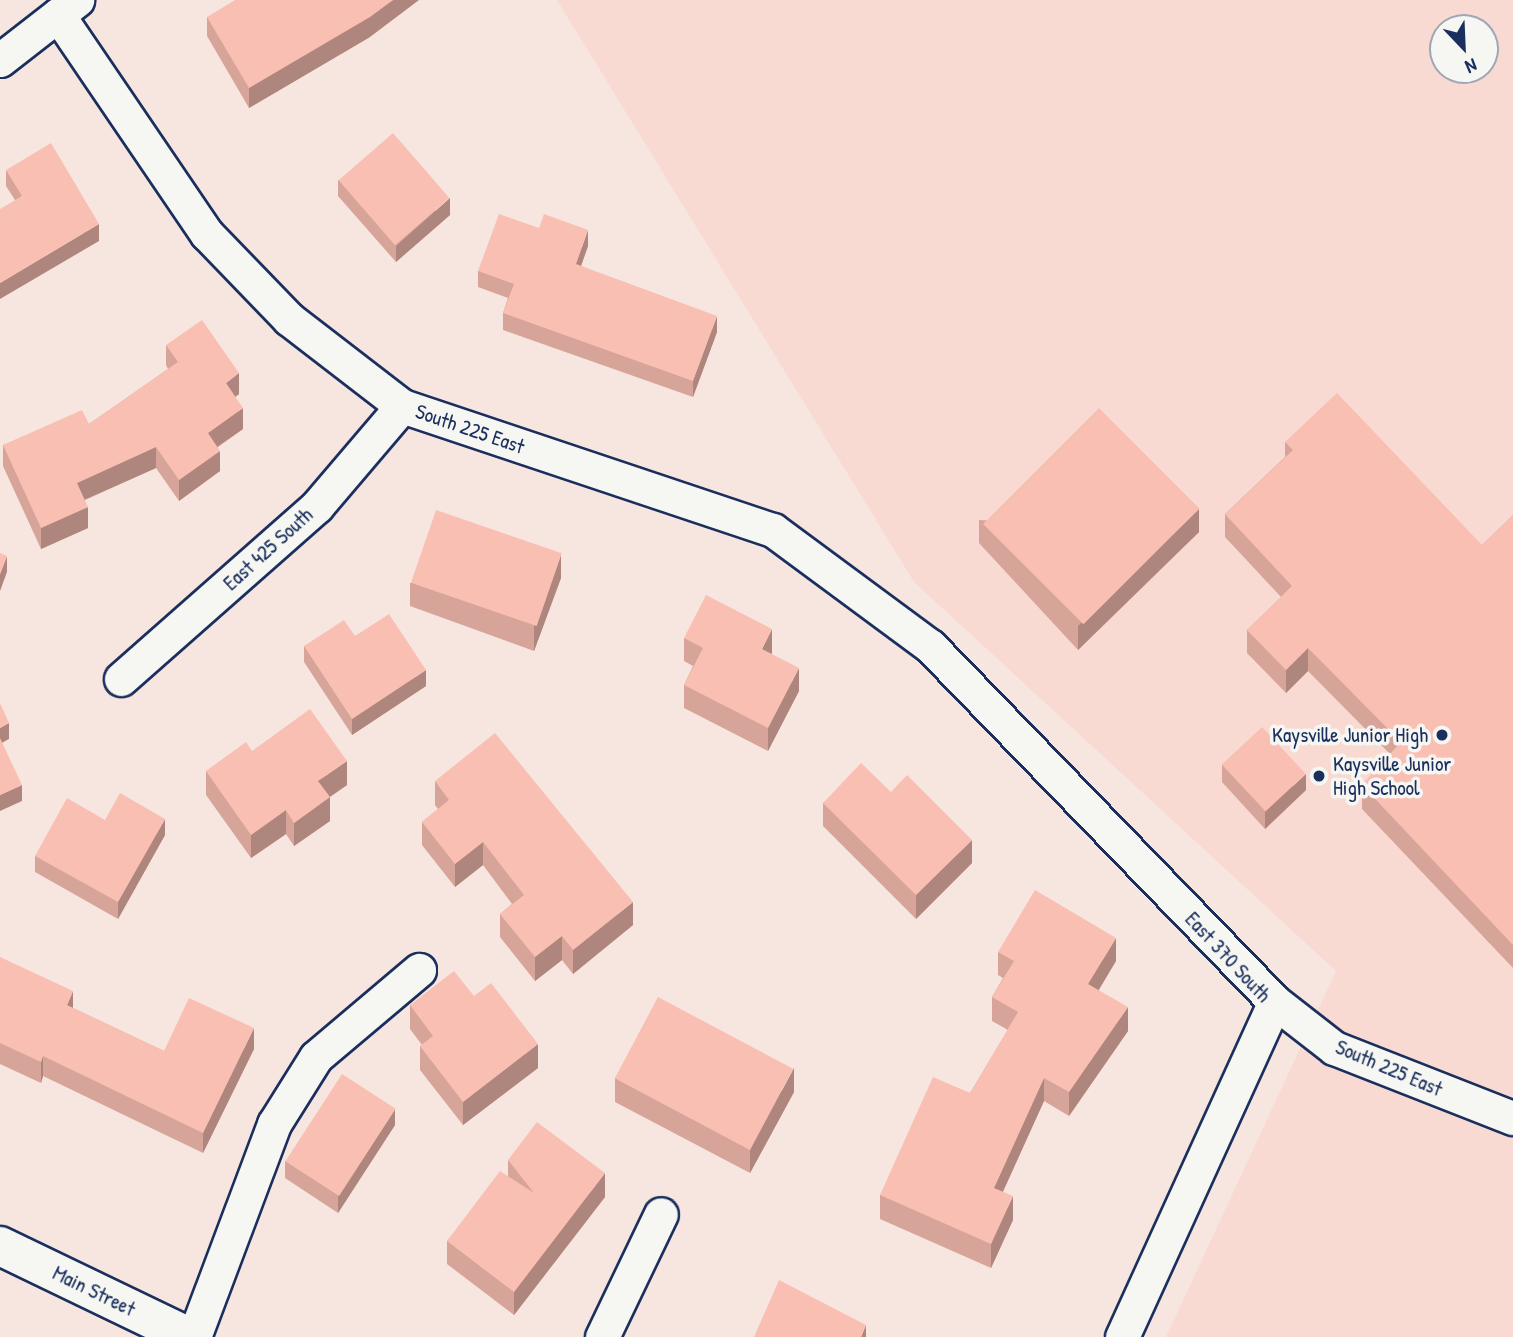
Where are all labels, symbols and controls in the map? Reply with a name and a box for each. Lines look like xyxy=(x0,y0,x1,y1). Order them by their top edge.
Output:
north arrow xyxy=(1429,14,1499,84)
text: N xyxy=(1462,53,1481,80)
street label: South 225 East xyxy=(412,399,528,459)
street label: East 425 South xyxy=(218,502,318,596)
place label: Kaysville Junior High xyxy=(1272,722,1428,748)
marker: Kaysville Junior High xyxy=(1434,727,1450,743)
place label: Kaysville Junior High School xyxy=(1333,751,1451,801)
marker: Kaysville Junior High School xyxy=(1311,768,1327,784)
street label: East 370 South xyxy=(1180,907,1276,1007)
street label: South 225 East xyxy=(1332,1034,1446,1102)
street label: Main Street xyxy=(49,1260,139,1322)

